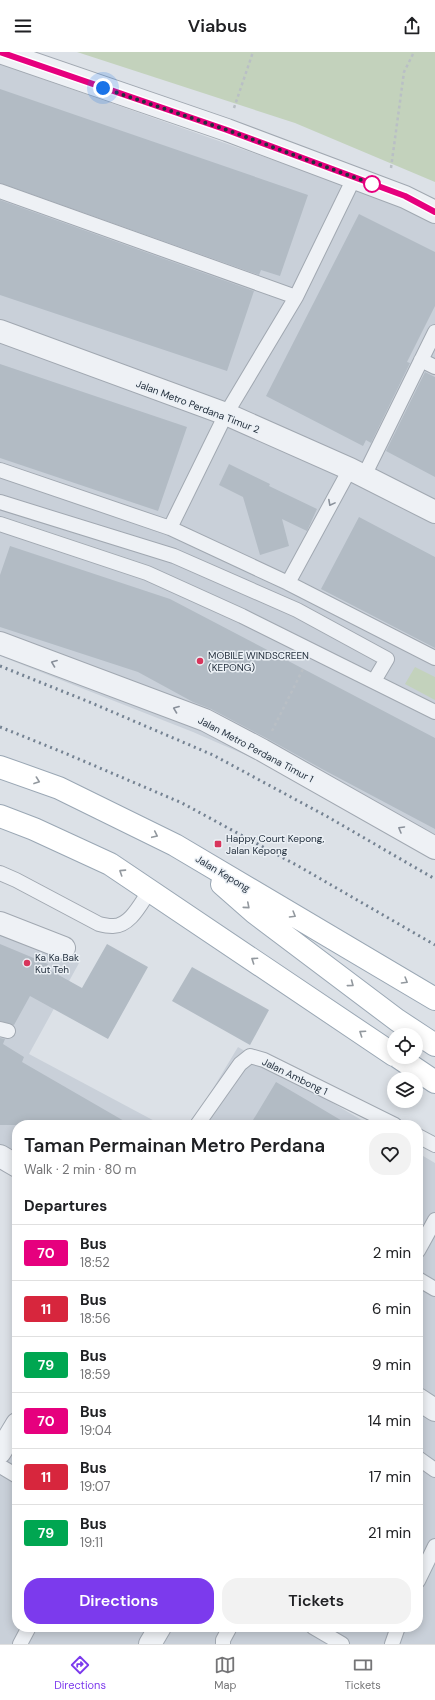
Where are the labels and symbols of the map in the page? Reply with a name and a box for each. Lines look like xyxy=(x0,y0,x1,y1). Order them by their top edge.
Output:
your location xyxy=(93,78,113,98)
unlabelled marker xyxy=(363,175,381,193)
street label: Jalan Metro Perdana Timur 2 xyxy=(134,377,262,436)
one-way arrow xyxy=(329,499,336,507)
place label: MOBILE WINDSCREEN (KEPONG) xyxy=(208,649,309,674)
marker: MOBILE WINDSCREEN (KEPONG) xyxy=(195,656,205,666)
one-way arrow xyxy=(50,659,57,668)
one-way arrow xyxy=(172,705,179,713)
street label: Jalan Metro Perdana Timur 1 xyxy=(196,713,316,785)
one-way arrow xyxy=(33,776,40,784)
one-way arrow xyxy=(398,827,405,834)
one-way arrow xyxy=(150,830,158,838)
place label: Happy Court Kepong, Jalan Kepong xyxy=(226,832,324,857)
marker: Happy Court Kepong, Jalan Kepong xyxy=(213,839,223,849)
street label: Jalan Kepong xyxy=(193,852,253,895)
one-way arrow xyxy=(120,870,127,877)
one-way arrow xyxy=(243,902,250,909)
one-way arrow xyxy=(289,910,296,917)
place label: Ka Ka Bak Kut Teh xyxy=(35,951,79,976)
one-way arrow xyxy=(251,957,258,965)
marker: Ka Ka Bak Kut Teh xyxy=(22,958,32,968)
one-way arrow xyxy=(401,977,408,984)
one-way arrow xyxy=(347,980,354,987)
one-way arrow xyxy=(359,1031,366,1038)
street label: Jalan Ambong 1 xyxy=(260,1055,330,1098)

